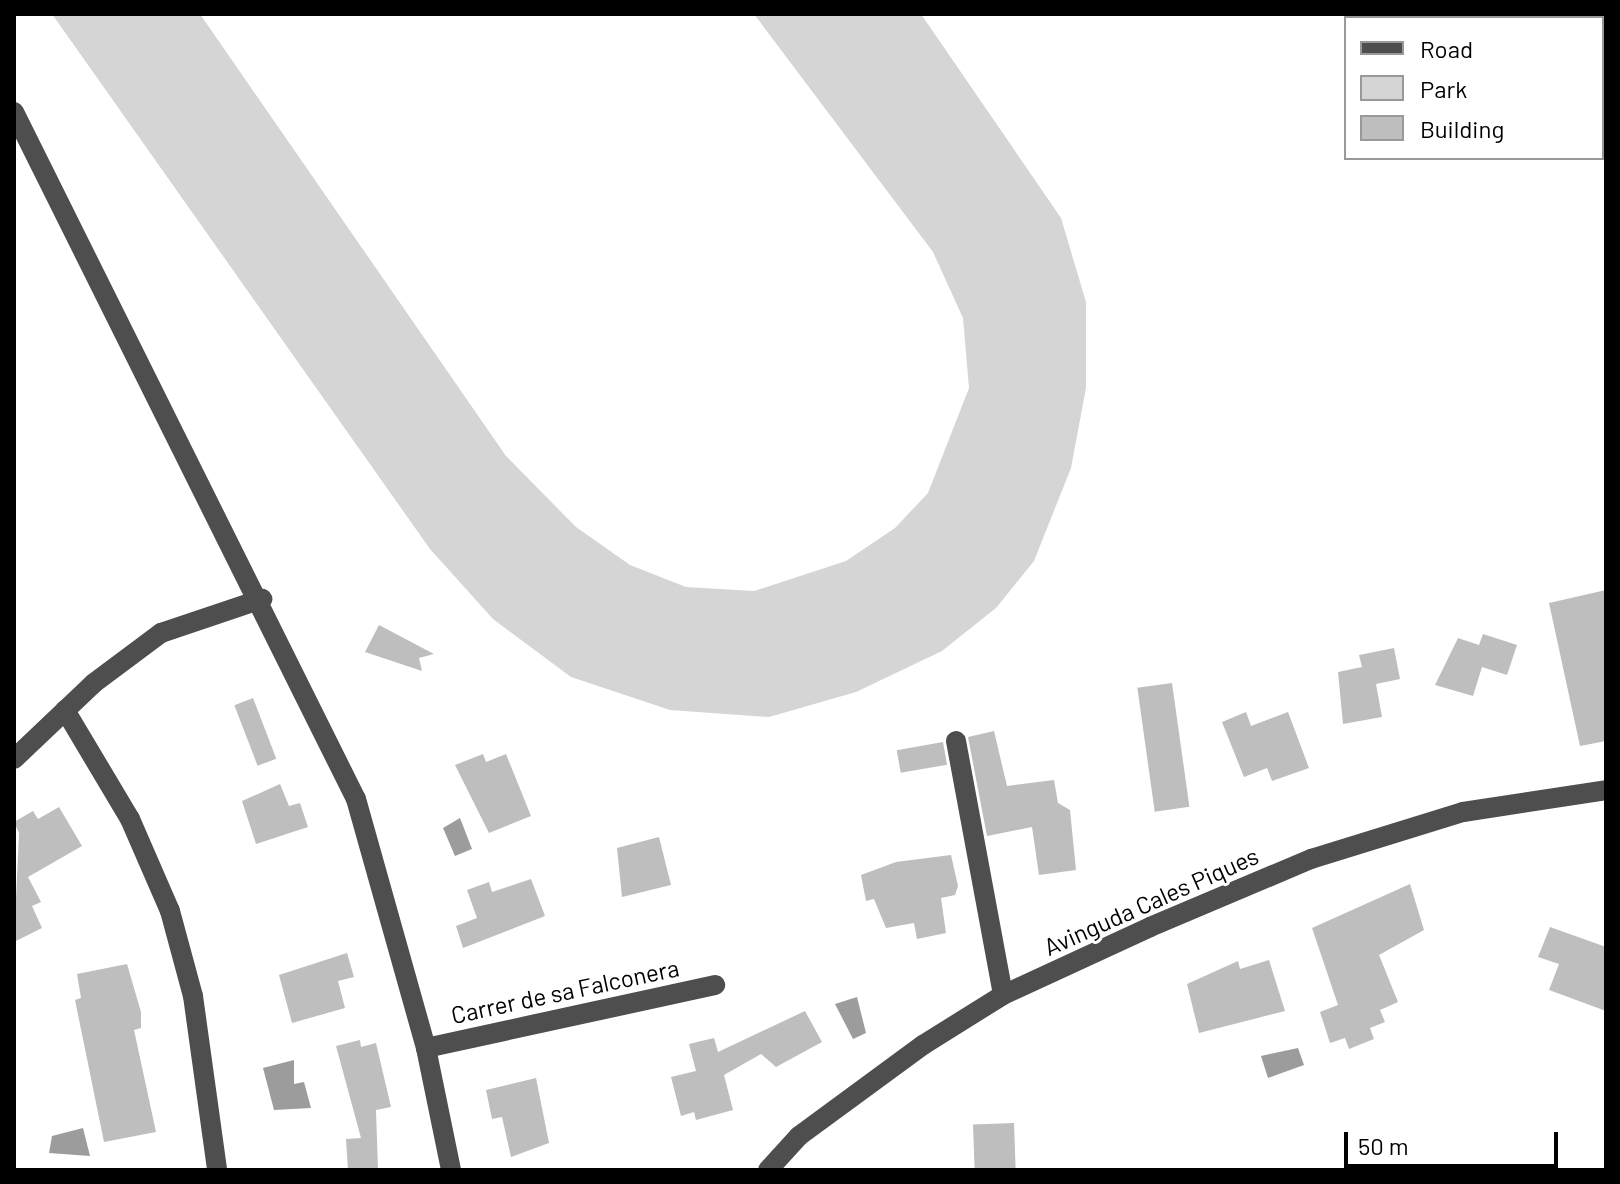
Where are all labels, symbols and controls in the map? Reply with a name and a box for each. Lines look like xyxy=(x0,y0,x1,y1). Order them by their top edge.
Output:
legend xyxy=(1344,16,1604,160)
text: Road xyxy=(1420,34,1473,63)
text: Park xyxy=(1420,74,1467,103)
text: Building xyxy=(1420,114,1504,143)
street label: Avinguda Cales Piques xyxy=(1039,841,1263,961)
street label: Carrer de sa Falconera xyxy=(448,953,682,1029)
scale bar xyxy=(1348,1116,1562,1166)
text: 50 m xyxy=(1358,1131,1409,1160)

